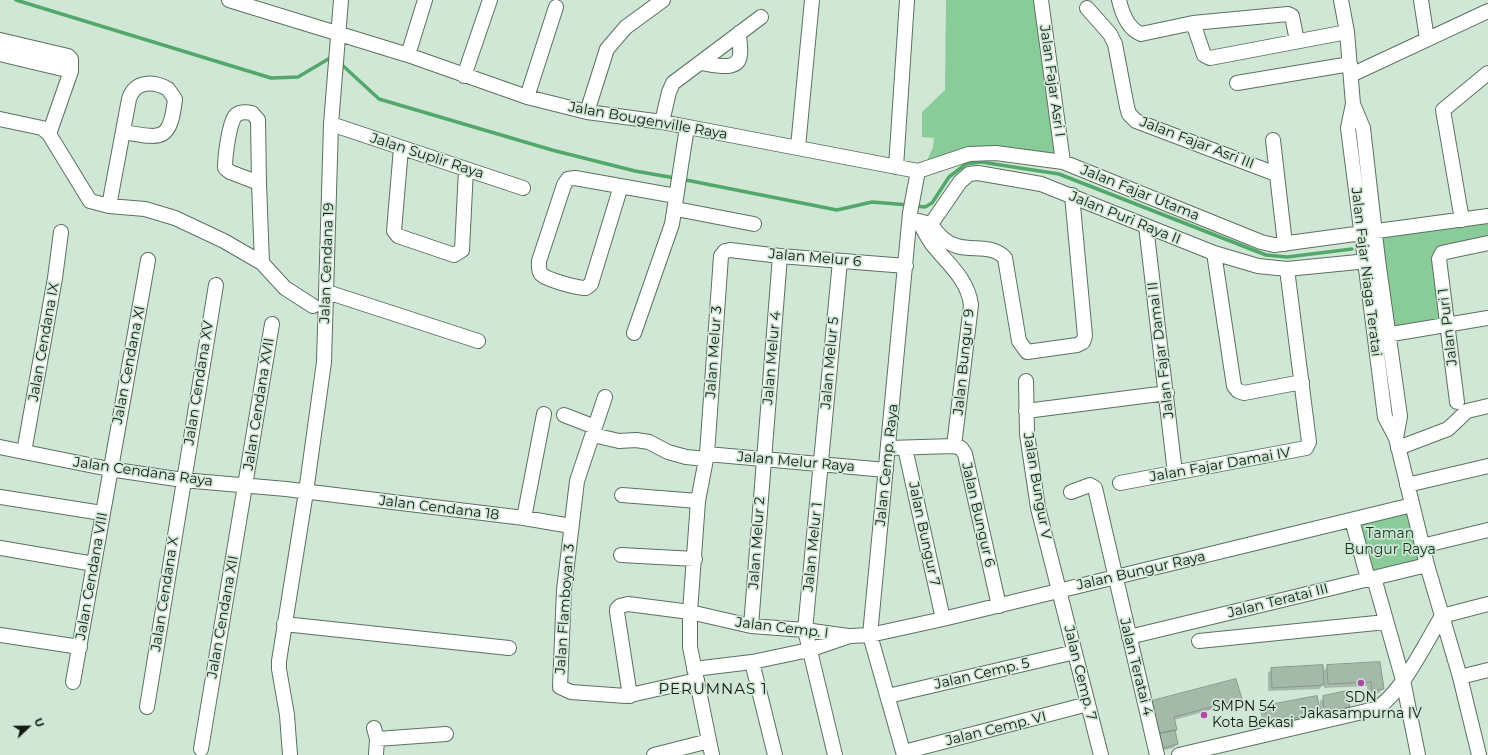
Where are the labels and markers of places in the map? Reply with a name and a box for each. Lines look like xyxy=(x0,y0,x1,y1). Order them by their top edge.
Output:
marker: SDN Jakasampurna IV xyxy=(1356,678,1366,688)
place label: SDN Jakasampurna IV xyxy=(1300,690,1422,722)
place label: SMPN 54 Kota Bekasi xyxy=(1212,699,1294,732)
marker: SMPN 54 Kota Bekasi xyxy=(1199,710,1209,720)

